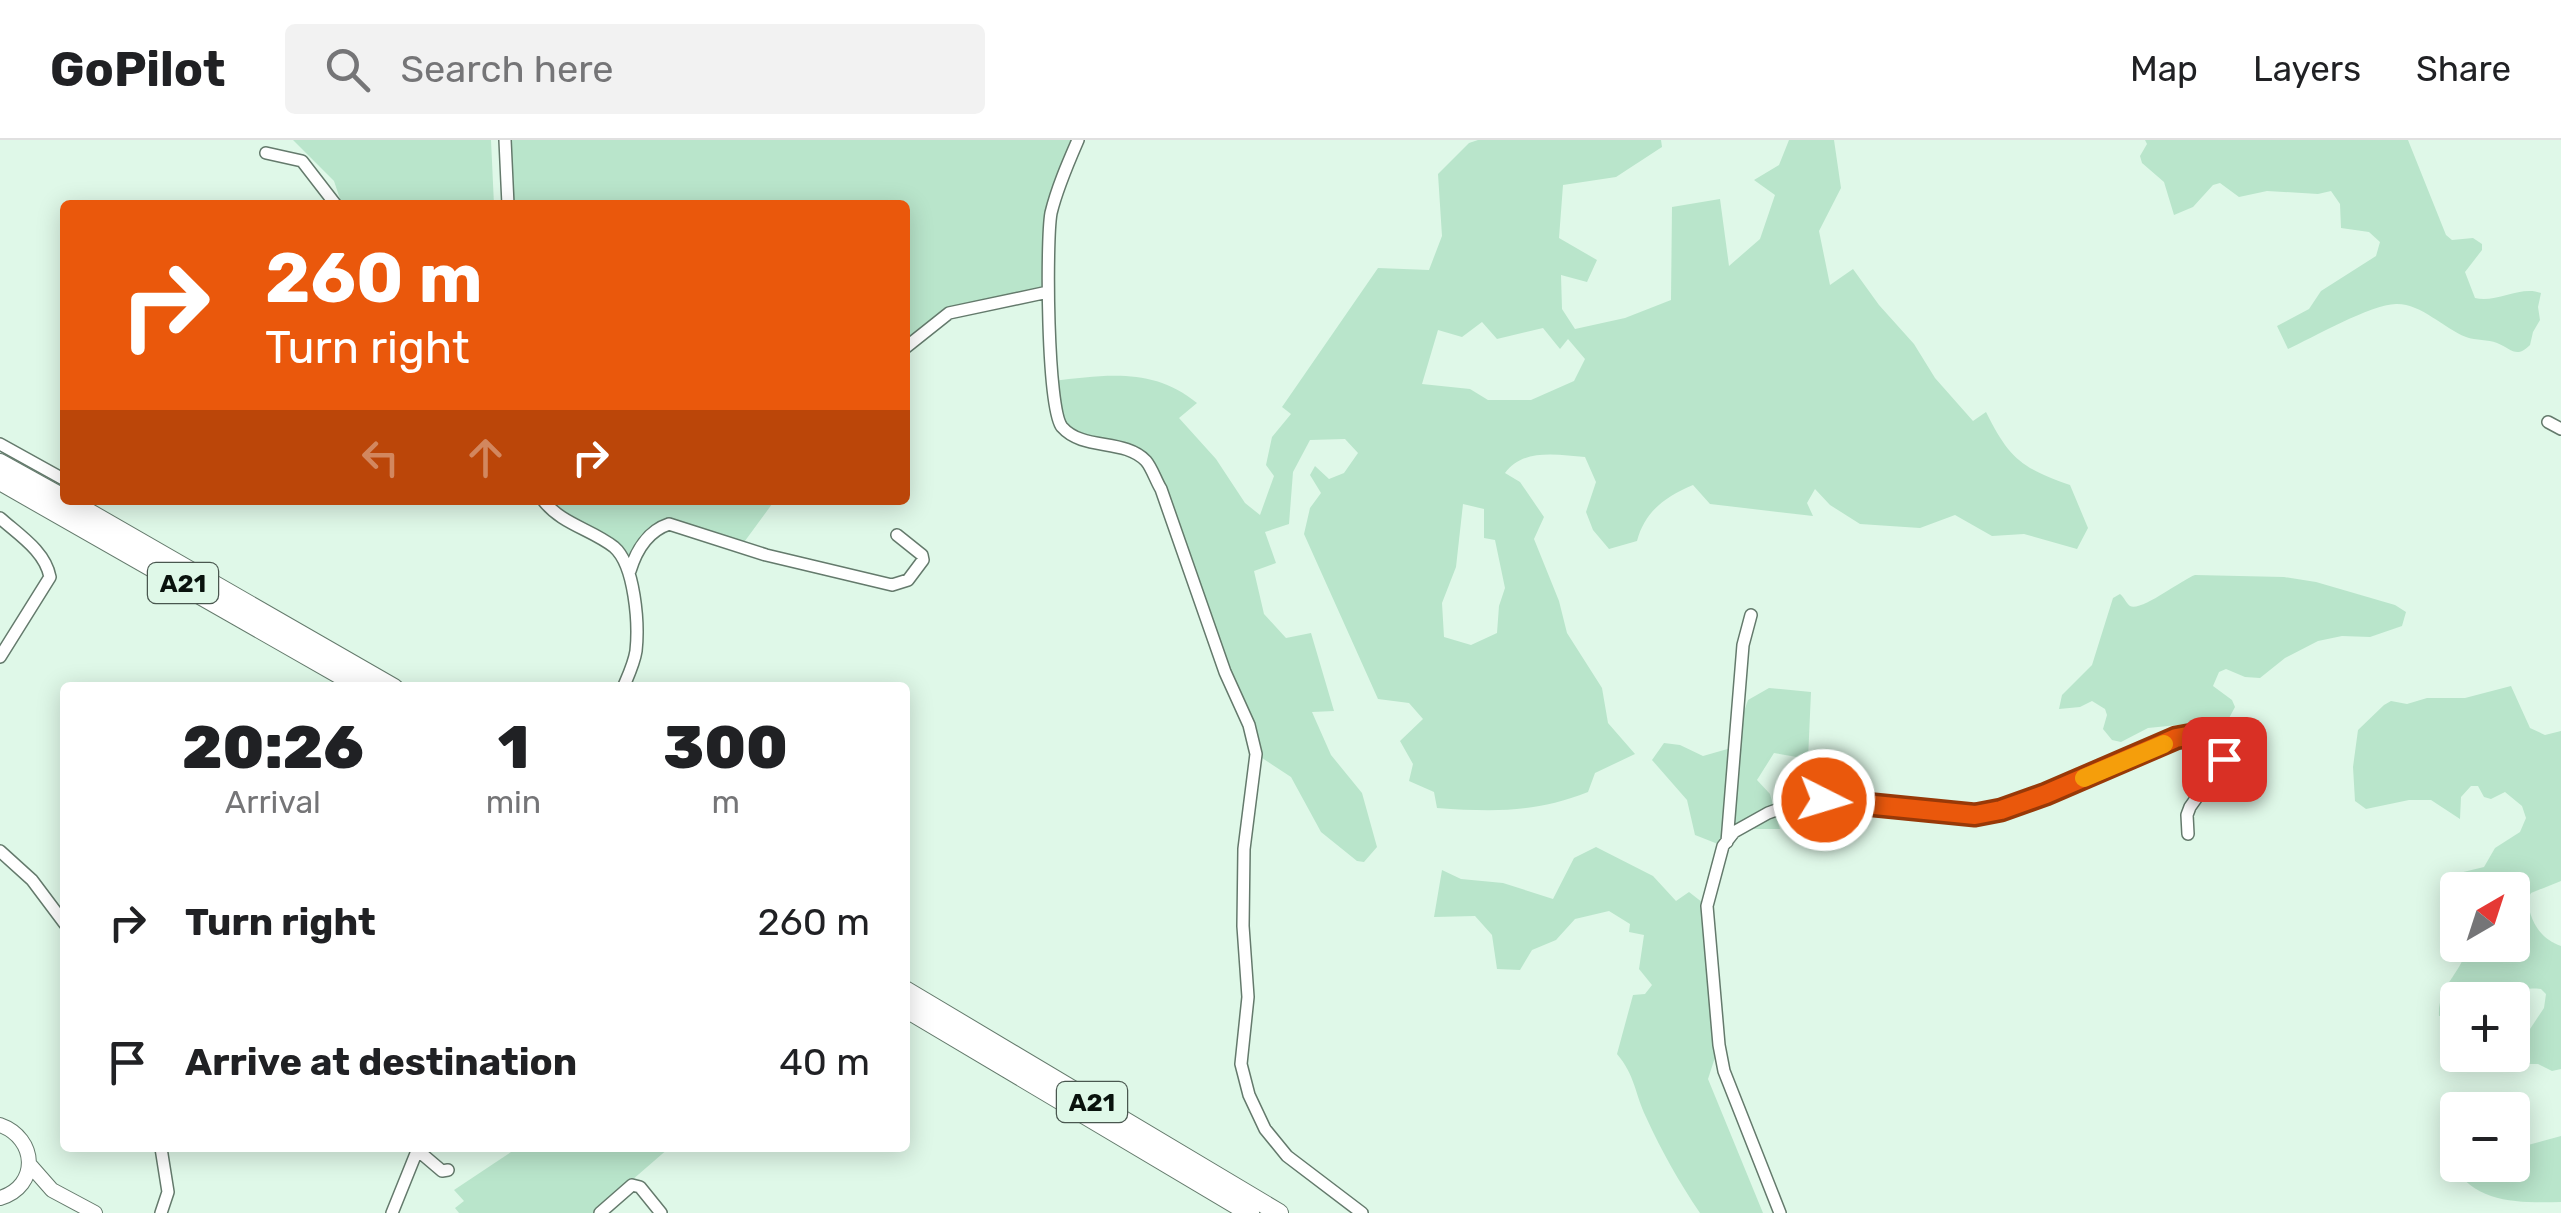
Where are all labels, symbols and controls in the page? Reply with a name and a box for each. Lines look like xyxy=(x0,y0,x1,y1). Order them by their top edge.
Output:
search box xyxy=(285,24,985,114)
text: GoPilot xyxy=(50,41,225,98)
icon: search xyxy=(320,42,375,97)
text: Search here xyxy=(400,46,614,92)
text: Map xyxy=(2130,48,2198,90)
text: Layers xyxy=(2253,48,2361,90)
text: Share xyxy=(2416,48,2511,90)
text: 260 m xyxy=(265,237,483,320)
icon: right xyxy=(100,240,230,370)
text: Turn right xyxy=(265,321,469,374)
icon: left xyxy=(353,430,408,485)
icon: ahead xyxy=(458,430,513,485)
icon: right xyxy=(563,430,618,485)
road number: A21 xyxy=(148,563,218,603)
text: 20:26 xyxy=(182,712,364,783)
text: 1 xyxy=(498,712,529,783)
text: 300 xyxy=(663,712,788,783)
pin xyxy=(2182,717,2267,802)
icon: arrive xyxy=(2197,732,2252,787)
position arrow xyxy=(1772,748,1876,852)
text: Arrival xyxy=(225,783,321,821)
text: min xyxy=(486,783,541,821)
text: m xyxy=(711,783,740,821)
north arrow xyxy=(2440,872,2530,962)
map controls xyxy=(2440,872,2530,1182)
icon: right xyxy=(100,895,155,950)
text: Turn right xyxy=(185,899,376,945)
text: 260 m xyxy=(758,899,870,945)
button: + xyxy=(2440,982,2530,1072)
icon: arrive xyxy=(100,1035,155,1090)
text: Arrive at destination xyxy=(185,1039,577,1085)
text: 40 m xyxy=(779,1039,870,1085)
road number: A21 xyxy=(1057,1082,1127,1122)
button: − xyxy=(2440,1092,2530,1182)

